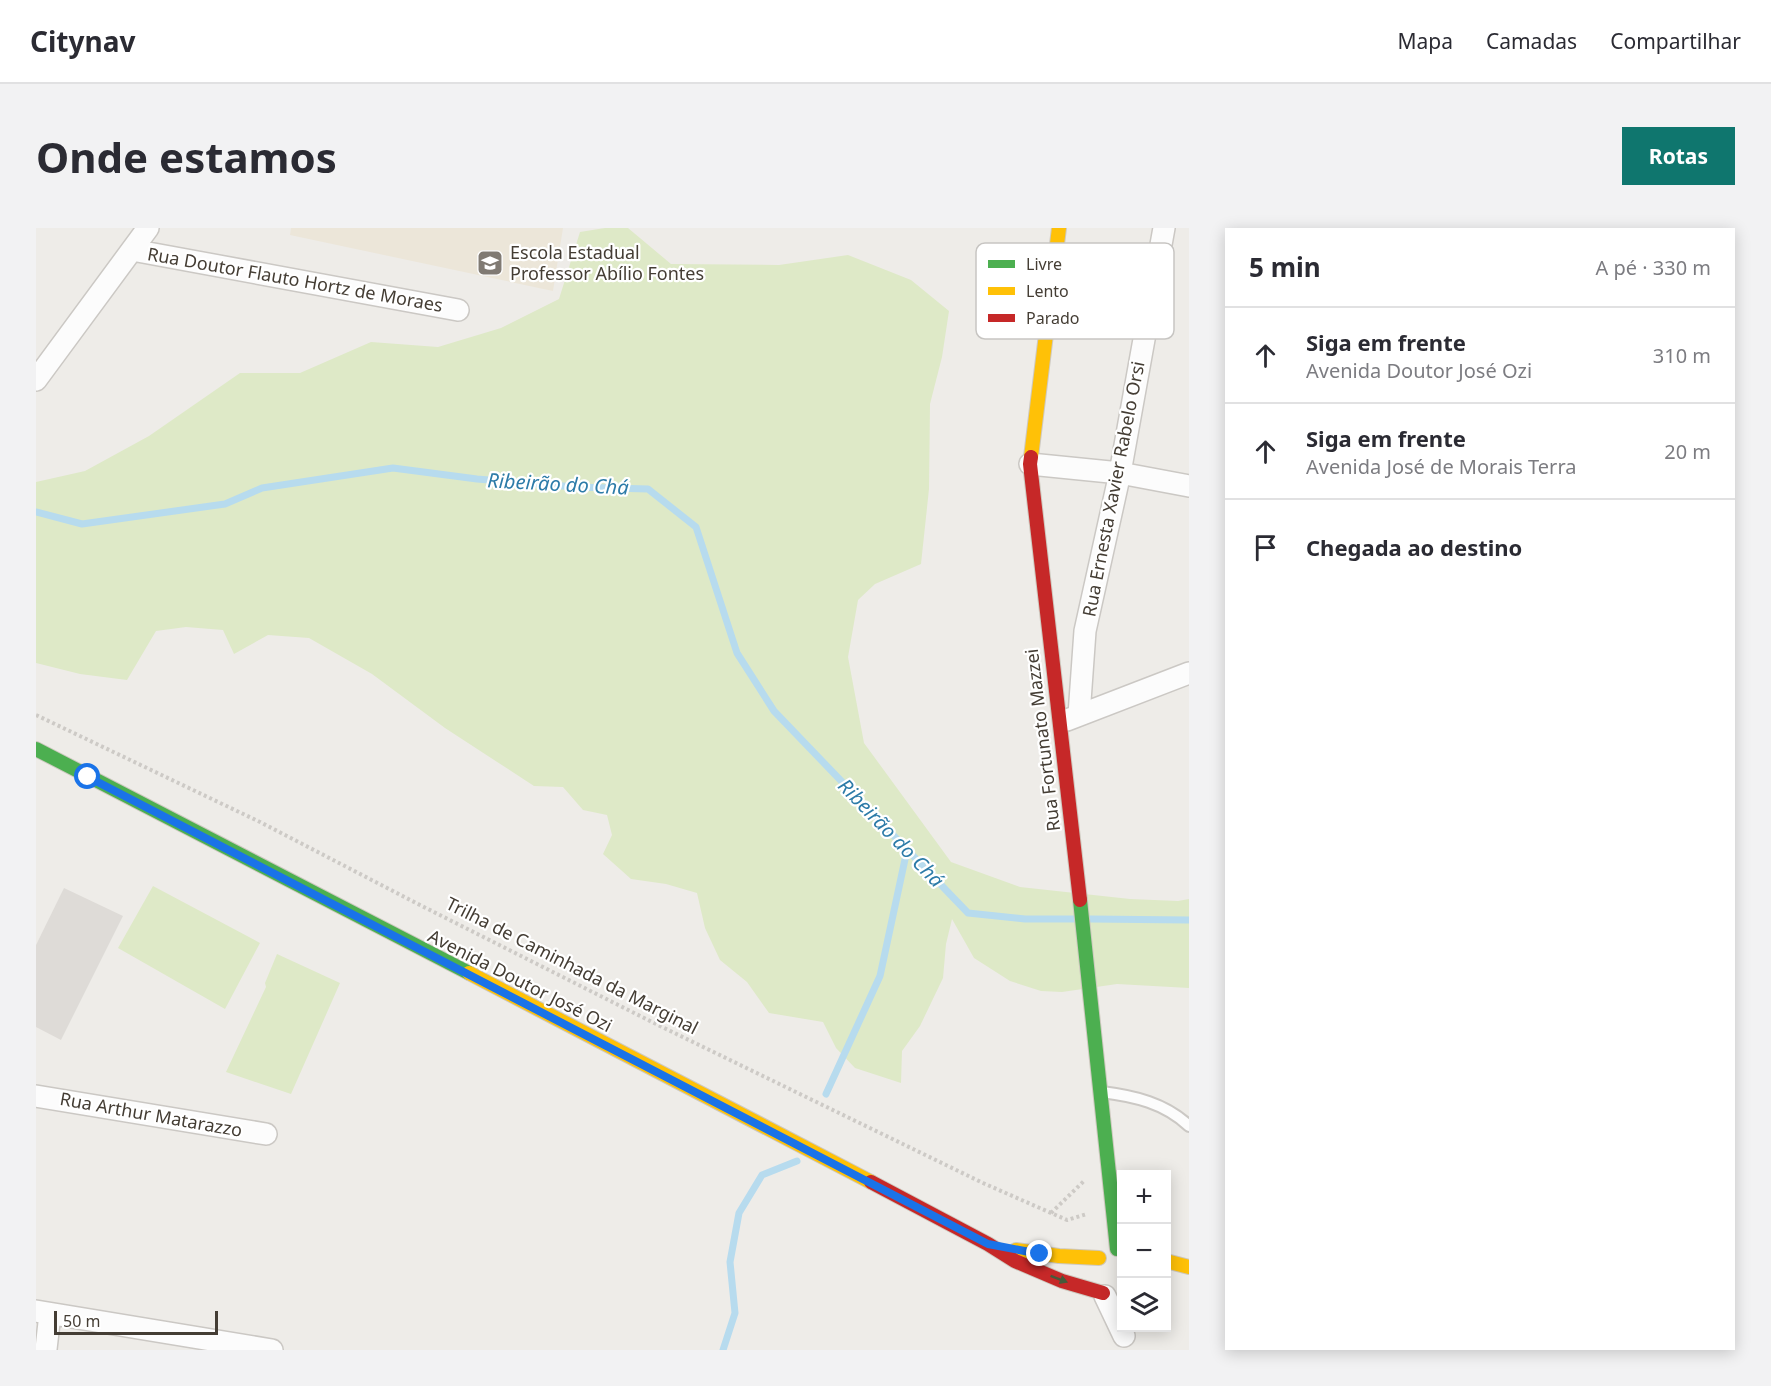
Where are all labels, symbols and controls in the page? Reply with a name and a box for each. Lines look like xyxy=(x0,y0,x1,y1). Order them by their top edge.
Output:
text: Citynav xyxy=(30,22,135,60)
text: Mapa xyxy=(1397,27,1453,55)
text: Camadas xyxy=(1486,27,1577,55)
text: Compartilhar xyxy=(1610,27,1741,55)
button: Rotas xyxy=(1622,127,1735,185)
text: Onde estamos xyxy=(36,128,337,185)
place label: Escola Estadual Professor Abílio Fontes xyxy=(510,240,704,285)
street label: Rua Doutor Flauto Hortz de Moraes xyxy=(146,241,445,317)
legend xyxy=(976,243,1174,339)
school or university icon: Escola Estadual Professor Abílio Fontes xyxy=(475,248,505,278)
text: 5 min xyxy=(1249,249,1321,285)
text: Livre xyxy=(1026,253,1062,275)
text: A pé · 330 m xyxy=(1595,254,1711,281)
text: Lento xyxy=(1026,280,1069,302)
text: Parado xyxy=(1026,307,1079,329)
text: Siga em frente xyxy=(1306,327,1466,357)
icon: ahead xyxy=(1249,339,1282,372)
text: 310 m xyxy=(1653,342,1711,369)
text: Avenida Doutor José Ozi xyxy=(1306,357,1532,384)
street label: Rua Ernesta Xavier Rabelo Orsi xyxy=(1076,359,1150,619)
text: Siga em frente xyxy=(1306,423,1466,453)
icon: ahead xyxy=(1249,435,1282,468)
text: 20 m xyxy=(1664,438,1711,465)
text: Avenida José de Morais Terra xyxy=(1306,453,1576,480)
water label: Ribeirão do Chá xyxy=(487,466,629,501)
icon: arrive xyxy=(1249,531,1282,564)
text: Chegada ao destino xyxy=(1306,532,1522,562)
street label: Rua Fortunato Mazzei xyxy=(1019,647,1065,833)
route start xyxy=(74,763,100,789)
water label: Ribeirão do Chá xyxy=(833,772,950,893)
street label: Trilha de Caminhada da Marginal xyxy=(442,891,703,1039)
street label: Avenida Doutor José Ozi xyxy=(424,923,617,1037)
street label: Rua Arthur Matarazzo xyxy=(58,1086,244,1142)
map controls xyxy=(1117,1170,1171,1332)
button: + xyxy=(1117,1170,1171,1224)
button: − xyxy=(1117,1224,1171,1278)
route end xyxy=(1026,1240,1052,1266)
one-way arrow xyxy=(1050,1275,1068,1284)
button: layers xyxy=(1117,1278,1171,1332)
scale bar xyxy=(54,1308,218,1336)
text: 50 m xyxy=(63,1310,100,1332)

